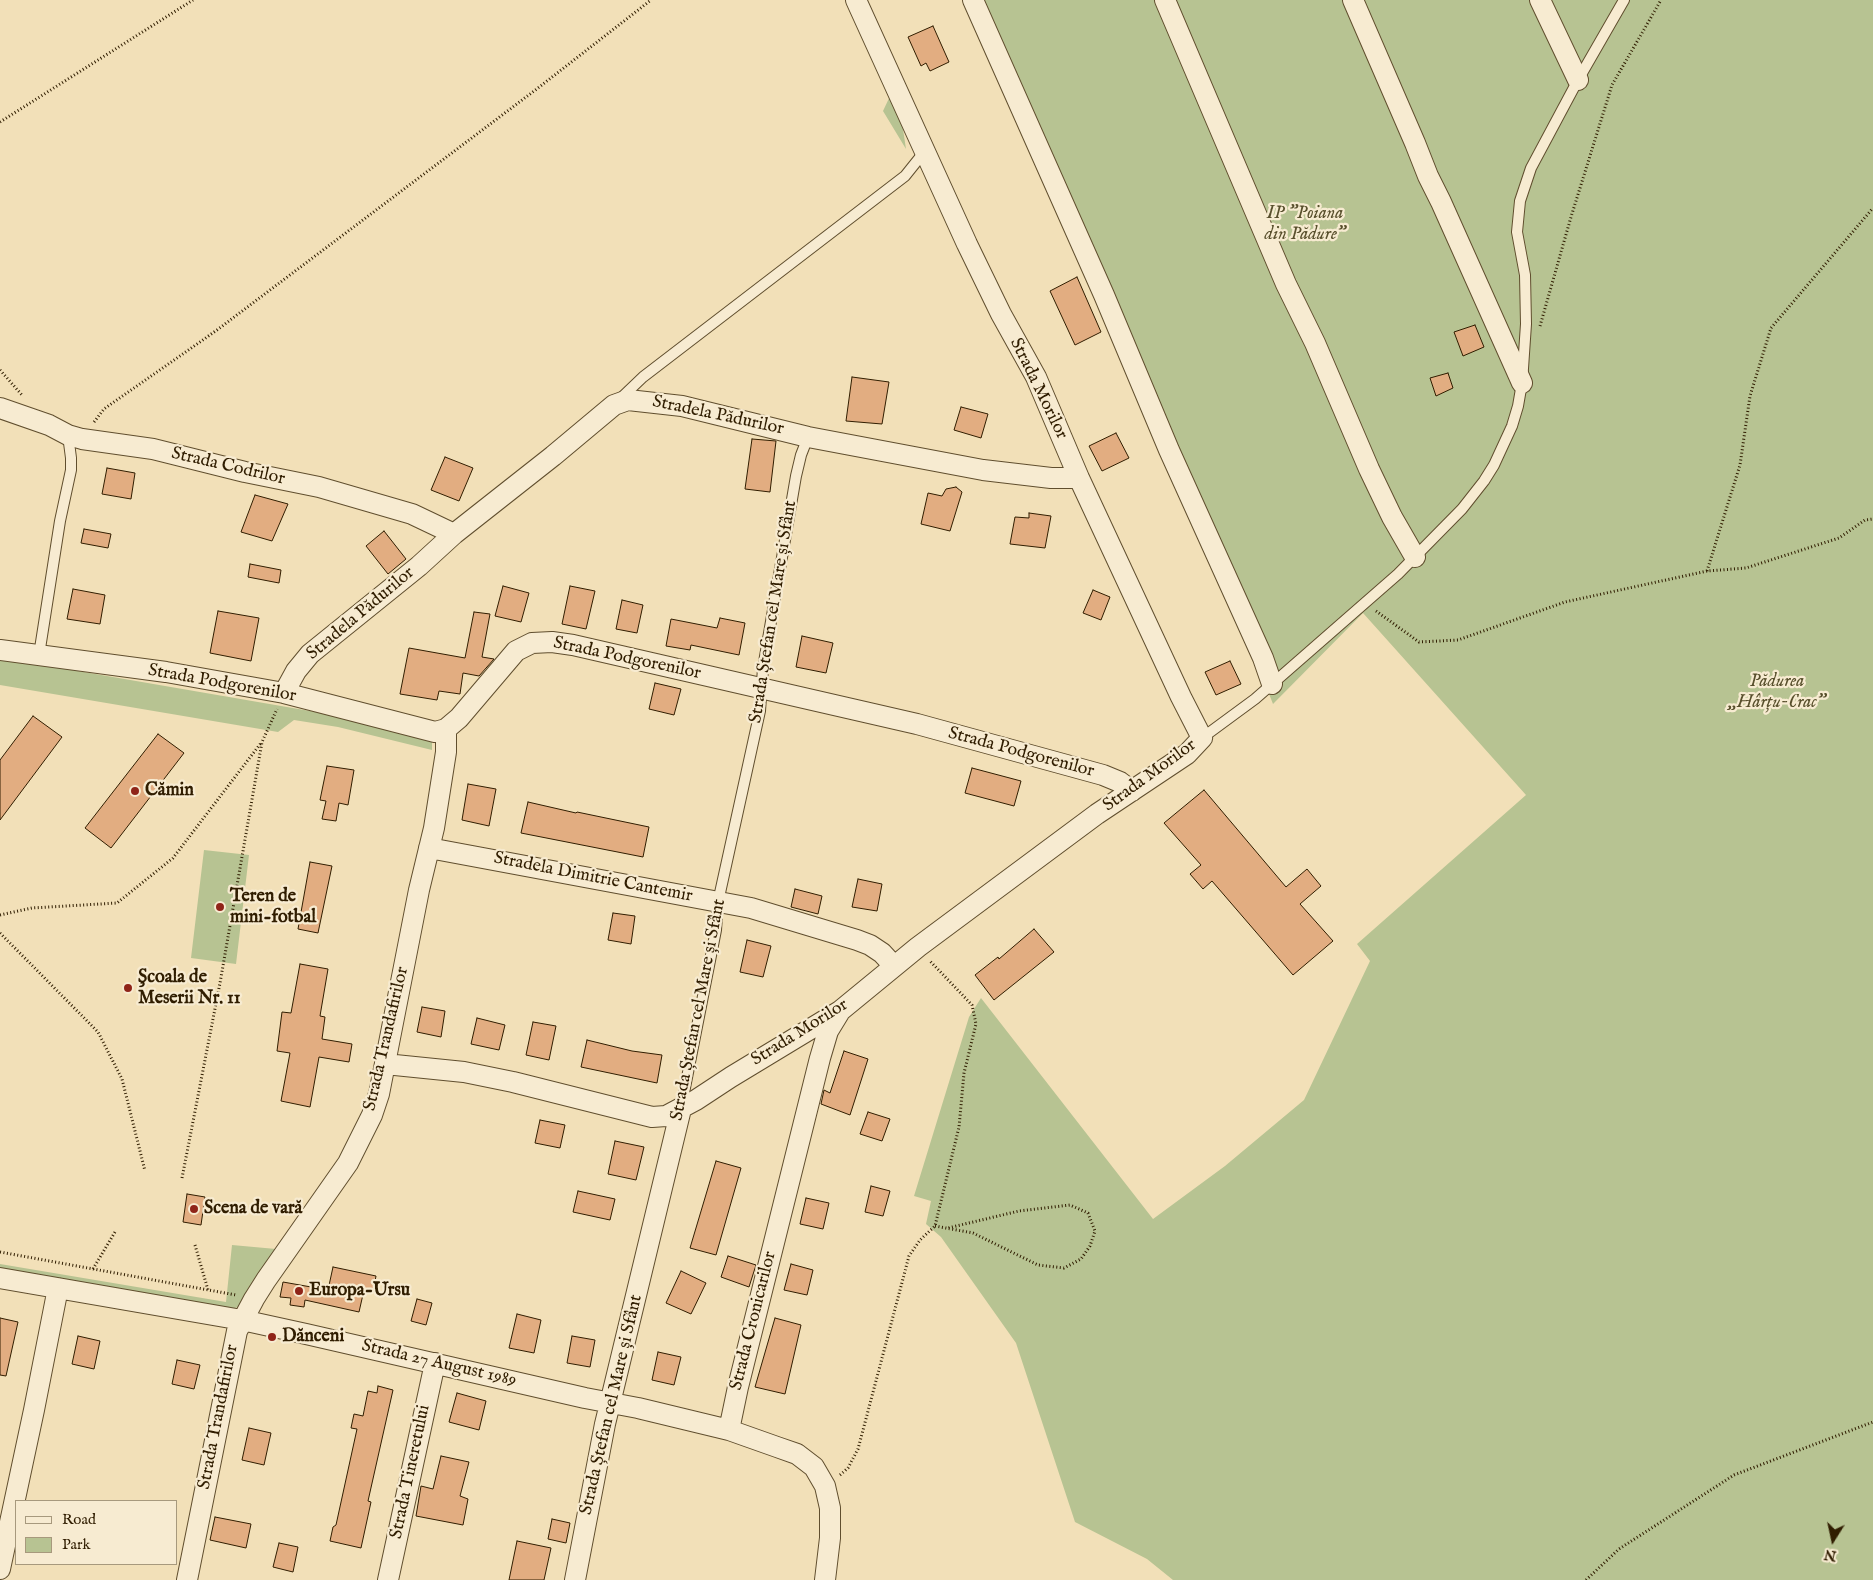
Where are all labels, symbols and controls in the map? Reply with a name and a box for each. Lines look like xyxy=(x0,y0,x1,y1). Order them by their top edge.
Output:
park label: IP "Poiana din Pădure" xyxy=(1265,203,1345,245)
street label: Strada Morilor xyxy=(1004,335,1072,443)
street label: Stradela Pădurilor xyxy=(650,392,786,440)
street label: Strada Codrilor xyxy=(169,443,287,491)
street label: Strada Ștefan cel Mare și Sfânt xyxy=(746,499,802,725)
street label: Stradela Pădurilor xyxy=(303,563,419,665)
street label: Strada Podgorenilor xyxy=(551,633,703,685)
street label: Strada Podgorenilor xyxy=(146,660,298,708)
park label: Pădurea „Hârțu-Crac” xyxy=(1729,671,1825,714)
street label: Strada Podgorenilor xyxy=(946,723,1096,783)
street label: Strada Morilor xyxy=(1099,735,1201,817)
place label: Cămin xyxy=(145,780,194,802)
marker: Cămin xyxy=(129,785,141,797)
street label: Stradela Dimitrie Cantemir xyxy=(492,848,694,908)
place label: Teren de mini-fotbal xyxy=(230,886,316,929)
street label: Strada Ștefan cel Mare și Sfânt xyxy=(667,897,731,1123)
marker: Teren de mini-fotbal xyxy=(214,901,226,913)
street label: Strada Trandafirilor xyxy=(360,965,414,1113)
place label: Şcoala de Meserii Nr. 11 xyxy=(138,967,240,1010)
marker: Şcoala de Meserii Nr. 11 xyxy=(122,982,134,994)
street label: Strada Morilor xyxy=(748,995,852,1071)
place label: Scena de vară xyxy=(204,1198,302,1220)
marker: Scena de vară xyxy=(188,1203,200,1215)
street label: Strada Cronicarilor xyxy=(726,1249,782,1393)
place label: Europa-Ursu xyxy=(309,1280,410,1302)
marker: Europa-Ursu xyxy=(293,1285,305,1297)
street label: Strada Ștefan cel Mare și Sfânt xyxy=(576,1293,648,1517)
place label: Dănceni xyxy=(282,1326,344,1348)
marker: Dănceni xyxy=(266,1331,278,1343)
street label: Strada 27 August 1989 xyxy=(359,1336,519,1392)
street label: Strada Trandafirilor xyxy=(194,1343,244,1491)
street label: Strada Tineretului xyxy=(386,1403,436,1541)
legend xyxy=(15,1500,178,1565)
text: Road xyxy=(62,1510,96,1529)
north arrow xyxy=(1808,1515,1858,1565)
text: Park xyxy=(62,1535,91,1554)
text: N xyxy=(1823,1545,1838,1565)

